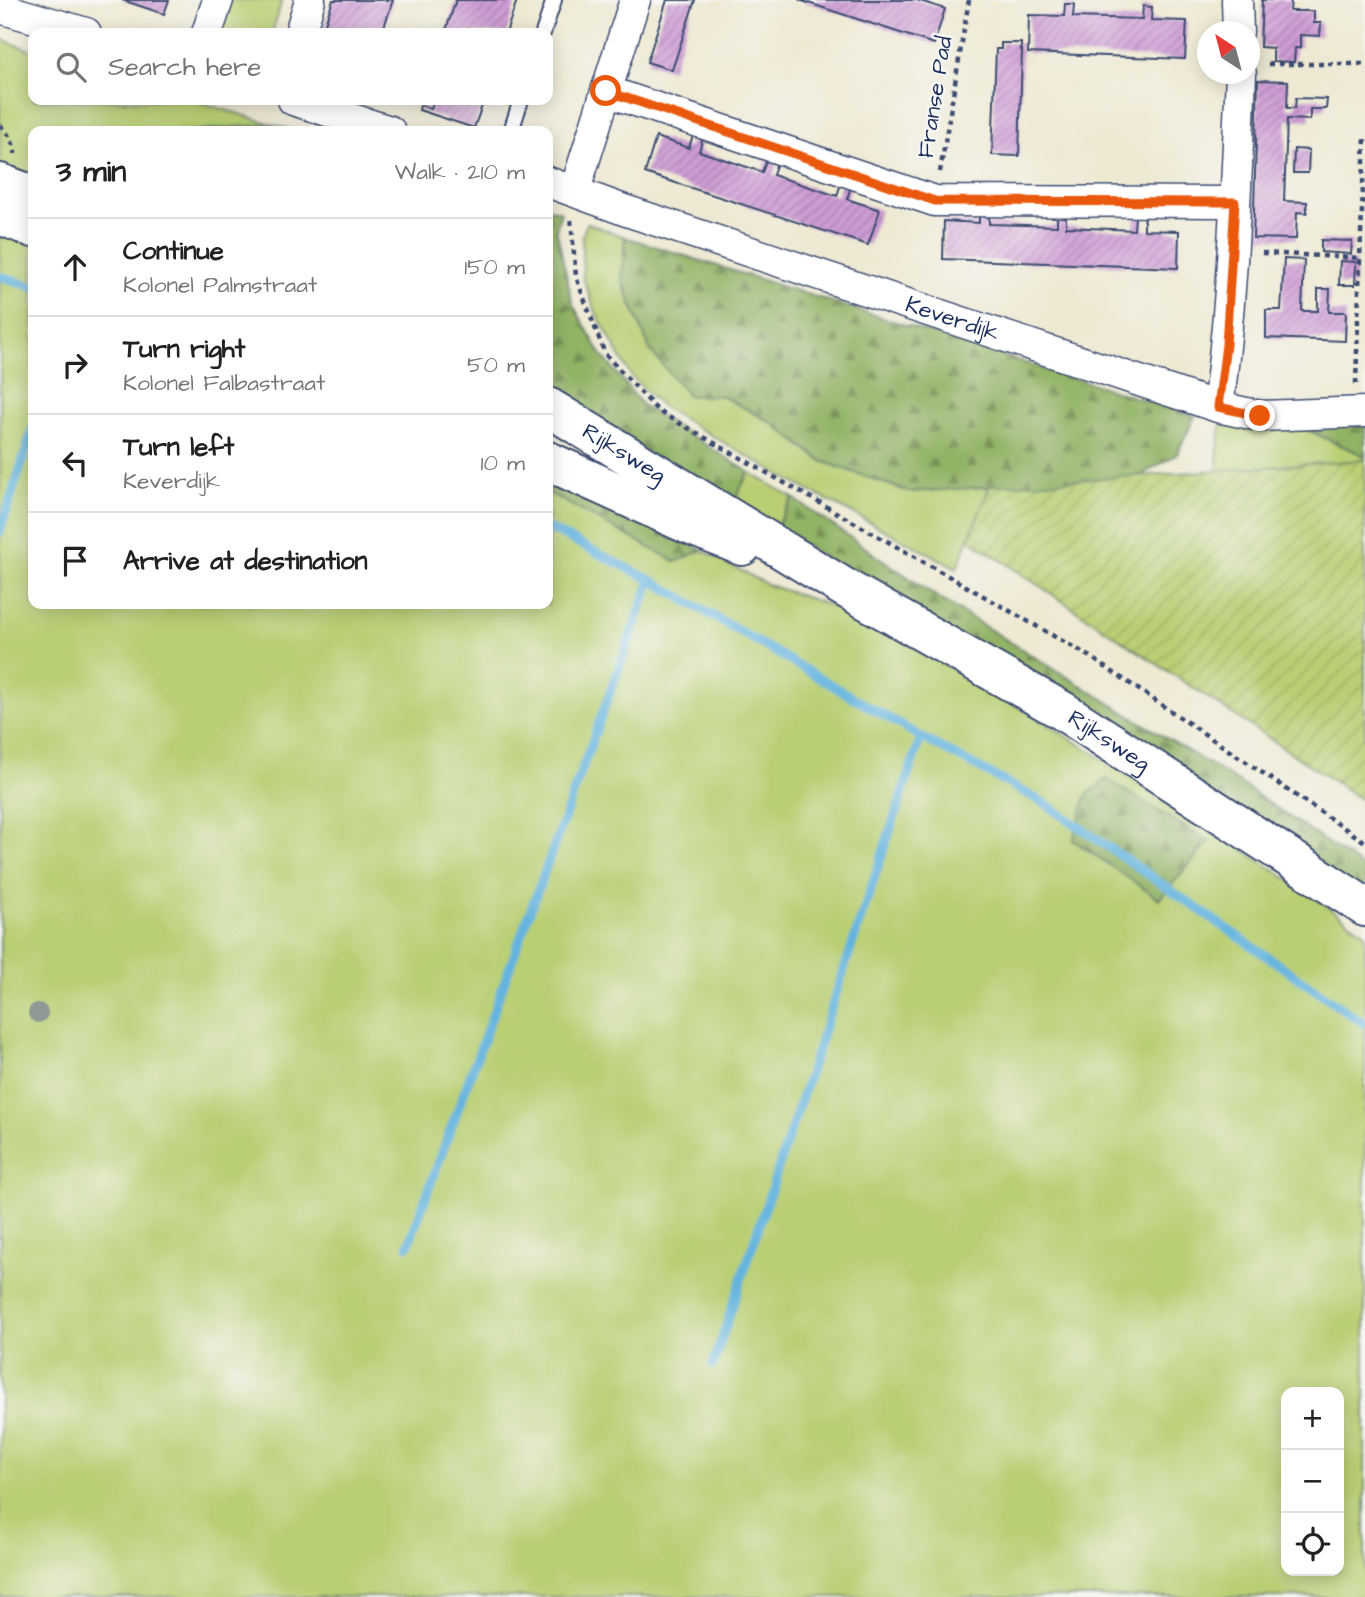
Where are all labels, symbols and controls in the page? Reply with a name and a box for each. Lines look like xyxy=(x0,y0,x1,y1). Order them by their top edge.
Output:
north arrow xyxy=(1197,21,1260,84)
search box xyxy=(28,28,553,105)
street label: Franse Pad xyxy=(910,33,960,160)
icon: search xyxy=(52,48,90,86)
text: Search here xyxy=(108,49,261,85)
route start xyxy=(590,75,621,106)
text: 3 min xyxy=(56,151,126,193)
text: Walk · 210 m xyxy=(395,156,525,188)
text: Continue xyxy=(123,233,224,269)
icon: ahead xyxy=(56,248,94,286)
text: 150 m xyxy=(464,251,525,283)
text: Kolonel Palmstraat xyxy=(123,269,317,301)
street label: Keverdijk xyxy=(901,288,1003,349)
text: Turn right xyxy=(123,331,245,367)
icon: right xyxy=(56,346,94,384)
text: 50 m xyxy=(467,349,525,381)
text: Kolonel Falbastraat xyxy=(123,367,325,399)
route end xyxy=(1244,400,1275,431)
street label: Rijksweg xyxy=(576,416,672,492)
text: Turn left xyxy=(123,429,234,465)
icon: left xyxy=(56,444,94,482)
text: 10 m xyxy=(480,447,525,479)
text: Keverdijk xyxy=(123,465,220,497)
icon: arrive xyxy=(56,542,94,580)
text: Arrive at destination xyxy=(123,543,368,579)
street label: Rijksweg xyxy=(1061,702,1157,780)
map controls xyxy=(1281,1387,1344,1576)
button: + xyxy=(1281,1387,1344,1450)
button: − xyxy=(1281,1450,1344,1513)
button: locate xyxy=(1281,1513,1344,1576)

